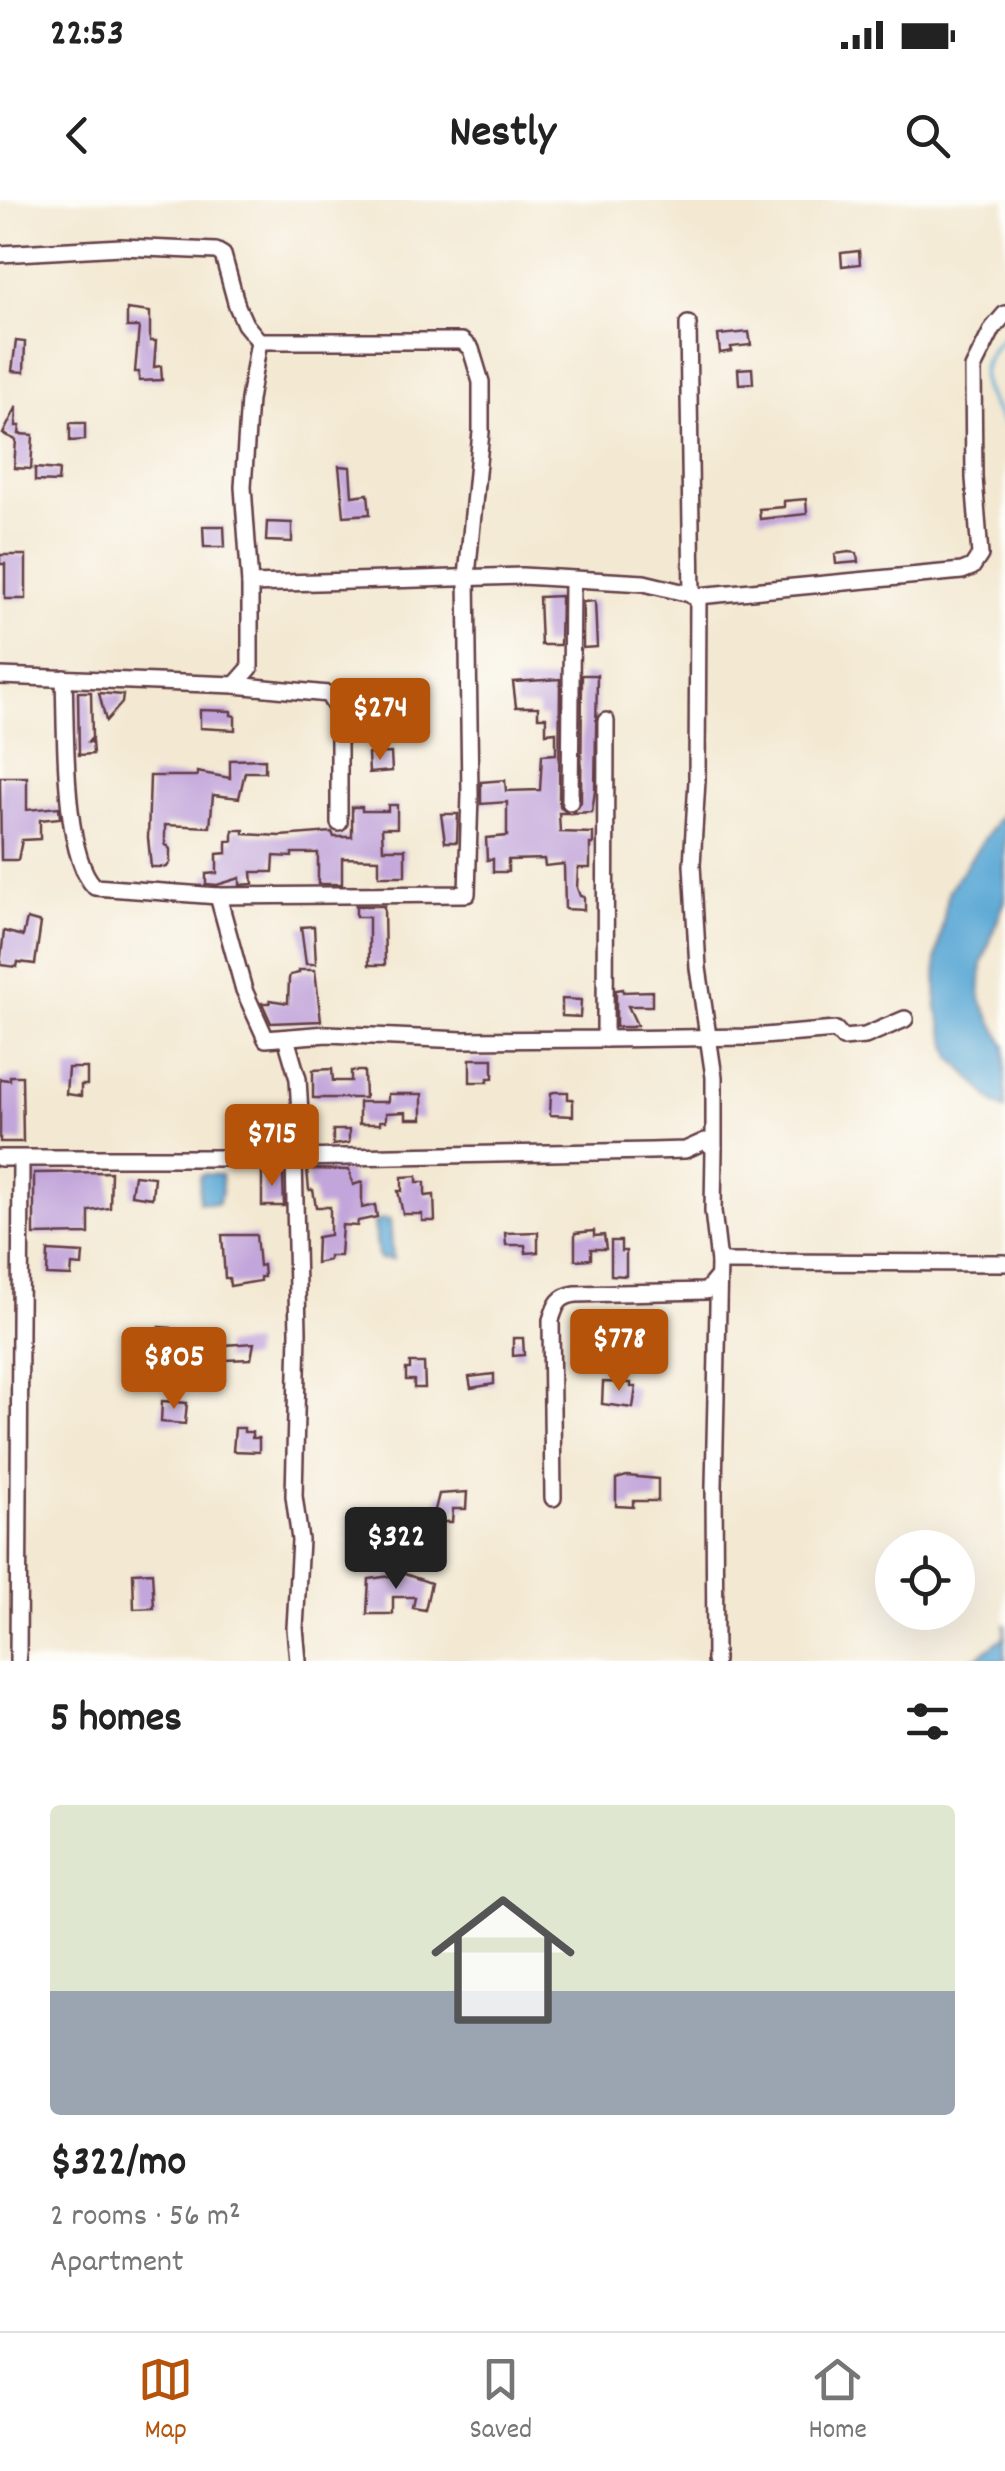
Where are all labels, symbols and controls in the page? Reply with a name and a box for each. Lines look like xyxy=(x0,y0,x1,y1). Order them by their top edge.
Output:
text: 22:53 xyxy=(50,8,124,63)
text: Nestly xyxy=(449,103,556,167)
icon: back xyxy=(50,108,105,163)
icon: search xyxy=(900,108,955,163)
pin: $274 xyxy=(321,678,439,763)
text: $274 xyxy=(352,687,408,733)
pin: $715 xyxy=(213,1104,331,1189)
text: $715 xyxy=(247,1113,297,1159)
pin: $778 xyxy=(560,1309,678,1394)
text: $778 xyxy=(592,1318,646,1364)
pin: $805 xyxy=(115,1327,233,1412)
text: $805 xyxy=(143,1336,205,1382)
pin: $322 xyxy=(337,1507,455,1592)
text: $322 xyxy=(367,1516,425,1562)
map controls xyxy=(875,1530,975,1630)
button: locate xyxy=(875,1530,975,1630)
text: 5 homes xyxy=(50,1691,182,1751)
icon: filters xyxy=(900,1694,955,1749)
icon: home xyxy=(413,1870,593,2050)
text: $322/mo xyxy=(50,2135,186,2195)
text: 2 rooms · 56 m² xyxy=(50,2195,241,2241)
text: Apartment xyxy=(50,2241,184,2287)
tab: Map xyxy=(138,2352,193,2452)
tab: Saved xyxy=(470,2352,532,2452)
tab: Home xyxy=(808,2352,867,2452)

